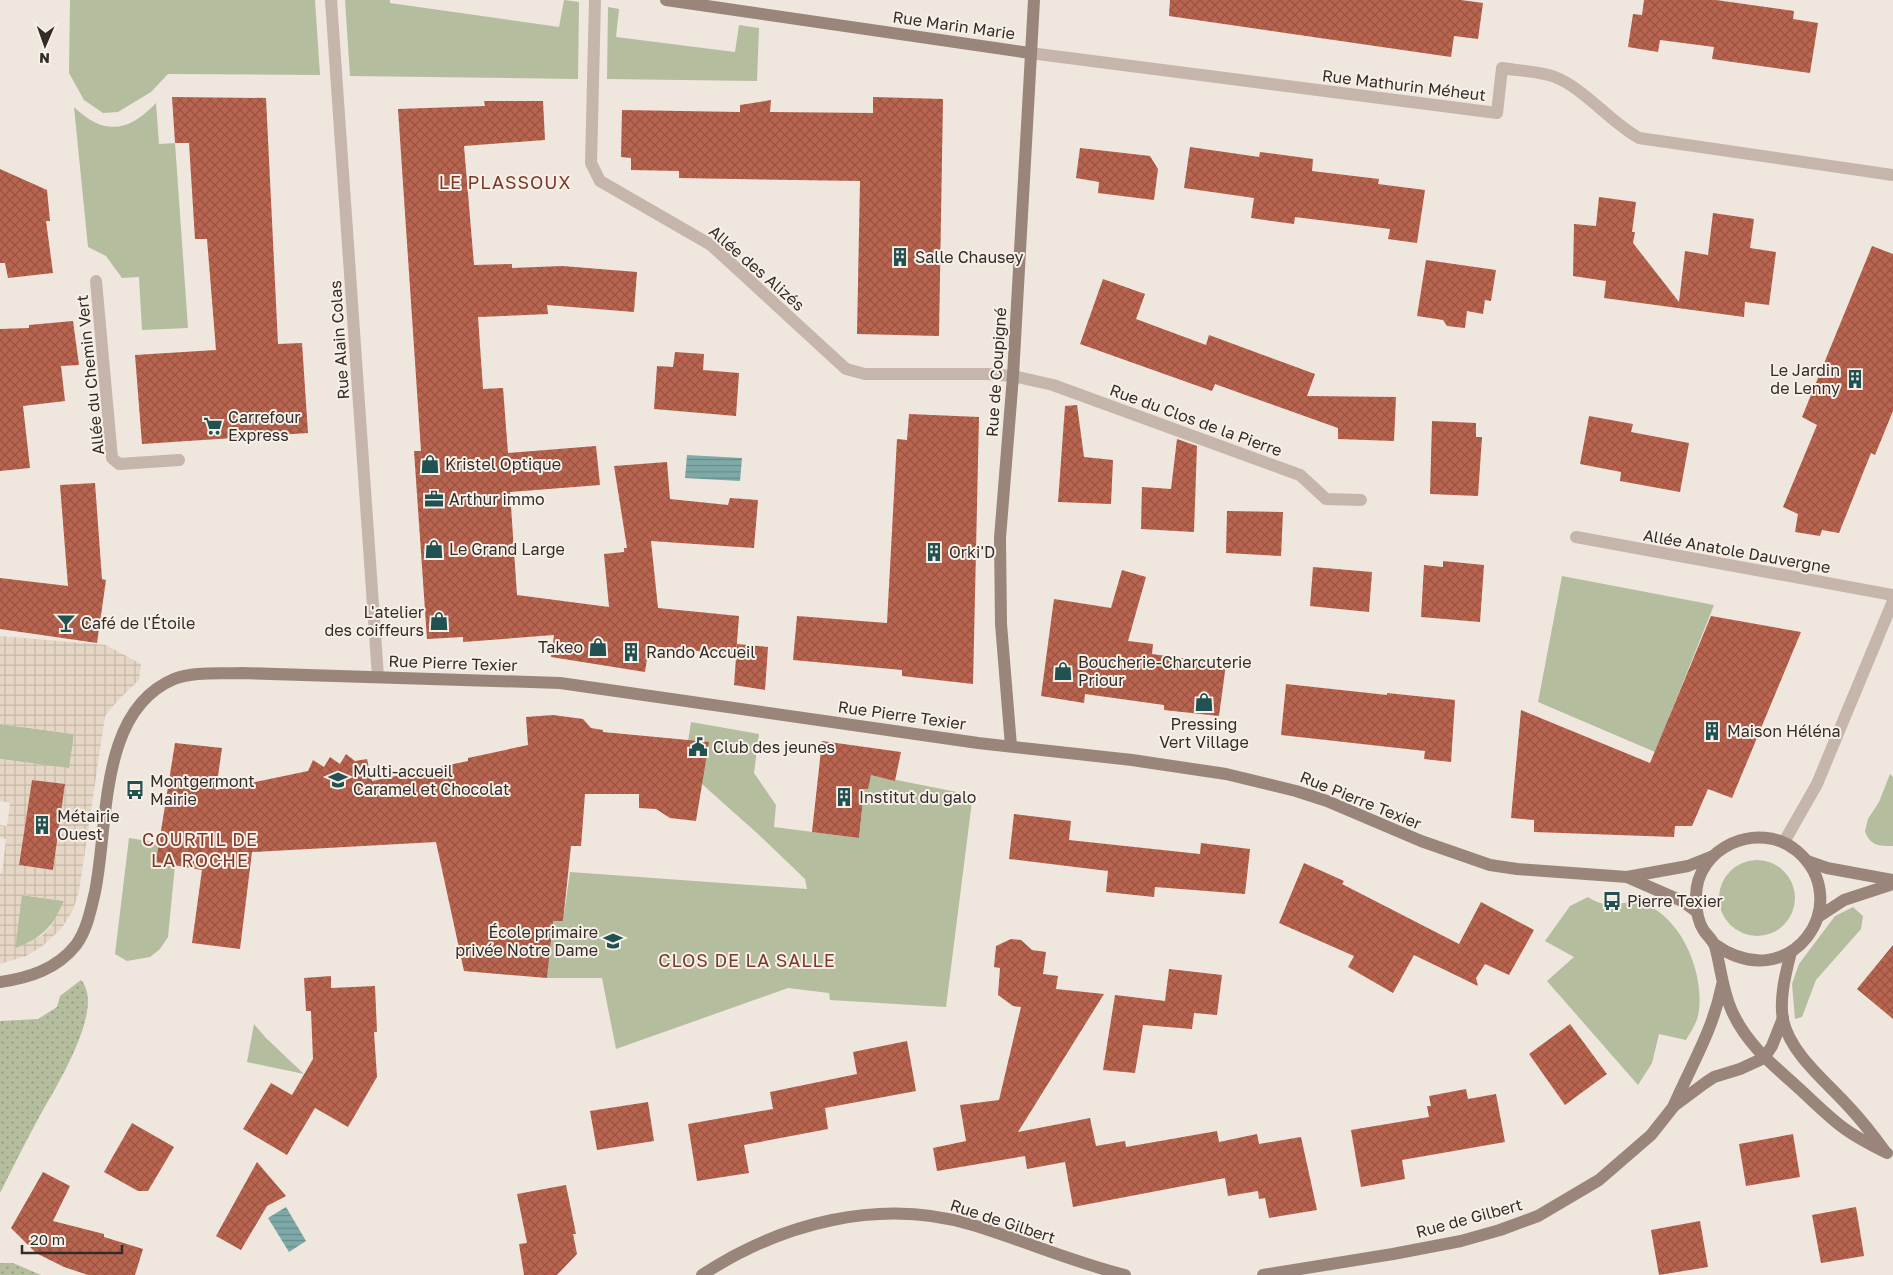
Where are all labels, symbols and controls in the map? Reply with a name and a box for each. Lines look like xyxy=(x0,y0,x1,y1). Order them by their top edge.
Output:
street label: Rue Marin Marie xyxy=(892,7,1016,43)
north arrow xyxy=(20,20,70,70)
text: N xyxy=(39,50,50,67)
street label: Rue Mathurin Méheut xyxy=(1321,65,1487,105)
district label: LE PLASSOUX xyxy=(439,171,571,193)
street label: Allée des Alizés xyxy=(705,221,809,315)
building icon: Salle Chausey xyxy=(889,246,911,268)
place label: Salle Chausey xyxy=(915,247,1024,267)
street label: Rue Alain Colas xyxy=(325,280,353,400)
street label: Allée du Chemin Vert xyxy=(72,294,108,456)
street label: Rue de Coupigné xyxy=(981,307,1011,437)
place label: Le Jardin de Lenny xyxy=(1770,360,1840,398)
building icon: Le Jardin de Lenny xyxy=(1844,368,1866,390)
street label: Rue du Clos de la Pierre xyxy=(1107,379,1285,461)
place label: Carrefour Express xyxy=(228,407,301,445)
supermarket icon: Carrefour Express xyxy=(202,415,224,437)
shop icon: Kristel Optique xyxy=(419,453,441,475)
place label: Kristel Optique xyxy=(445,454,561,474)
office icon: Arthur immo xyxy=(423,488,445,510)
place label: Arthur immo xyxy=(449,489,545,509)
street label: Allée Anatole Dauvergne xyxy=(1642,525,1832,577)
shop icon: Le Grand Large xyxy=(423,538,445,560)
place label: Le Grand Large xyxy=(449,539,565,559)
building icon: Orki'D xyxy=(923,541,945,563)
place label: Orki'D xyxy=(949,542,995,562)
place label: L'atelier des coiffeurs xyxy=(324,602,424,640)
shop icon: L'atelier des coiffeurs xyxy=(428,610,450,632)
bar icon: Café de l'Étoile xyxy=(55,612,77,634)
place label: Café de l'Étoile xyxy=(81,613,195,633)
shop icon: Takeo xyxy=(587,636,609,658)
place label: Takeo xyxy=(538,637,583,657)
building icon: Rando Accueil xyxy=(620,641,642,663)
place label: Rando Accueil xyxy=(646,642,755,662)
street label: Rue Pierre Texier xyxy=(388,651,518,675)
place label: Boucherie-Charcuterie Priour xyxy=(1078,652,1251,690)
shop icon: Boucherie-Charcuterie Priour xyxy=(1052,660,1074,682)
shop icon: Pressing Vert Village xyxy=(1193,691,1215,713)
street label: Rue Pierre Texier xyxy=(837,696,967,734)
place label: Pressing Vert Village xyxy=(1159,714,1249,752)
building icon: Maison Héléna xyxy=(1701,720,1723,742)
place label: Maison Héléna xyxy=(1727,721,1841,741)
public building icon: Club des jeunes xyxy=(687,736,709,758)
place label: Club des jeunes xyxy=(713,737,835,757)
place label: Multi-accueil Caramel et Chocolat xyxy=(353,761,509,799)
street label: Rue Pierre Texier xyxy=(1297,767,1425,833)
school or university icon: Multi-accueil Caramel et Chocolat xyxy=(327,769,349,791)
place label: Montgermont Mairie xyxy=(150,771,255,809)
bus stop icon: Montgermont Mairie xyxy=(124,779,146,801)
building icon: Institut du galo xyxy=(833,786,855,808)
place label: Institut du galo xyxy=(859,787,976,807)
place label: Métairie Ouest xyxy=(57,806,120,844)
building icon: Métairie Ouest xyxy=(31,814,53,836)
district label: COURTIL DE LA ROCHE xyxy=(142,828,258,871)
bus stop icon: Pierre Texier xyxy=(1601,890,1623,912)
place label: Pierre Texier xyxy=(1627,891,1723,911)
place label: École primaire privée Notre Dame xyxy=(455,922,598,960)
school or university icon: École primaire privée Notre Dame xyxy=(602,930,624,952)
district label: CLOS DE LA SALLE xyxy=(658,949,836,971)
street label: Rue de Gilbert xyxy=(1414,1194,1524,1242)
street label: Rue de Gilbert xyxy=(948,1195,1058,1247)
scale bar xyxy=(22,1222,122,1254)
text: 20 m xyxy=(30,1230,65,1248)

